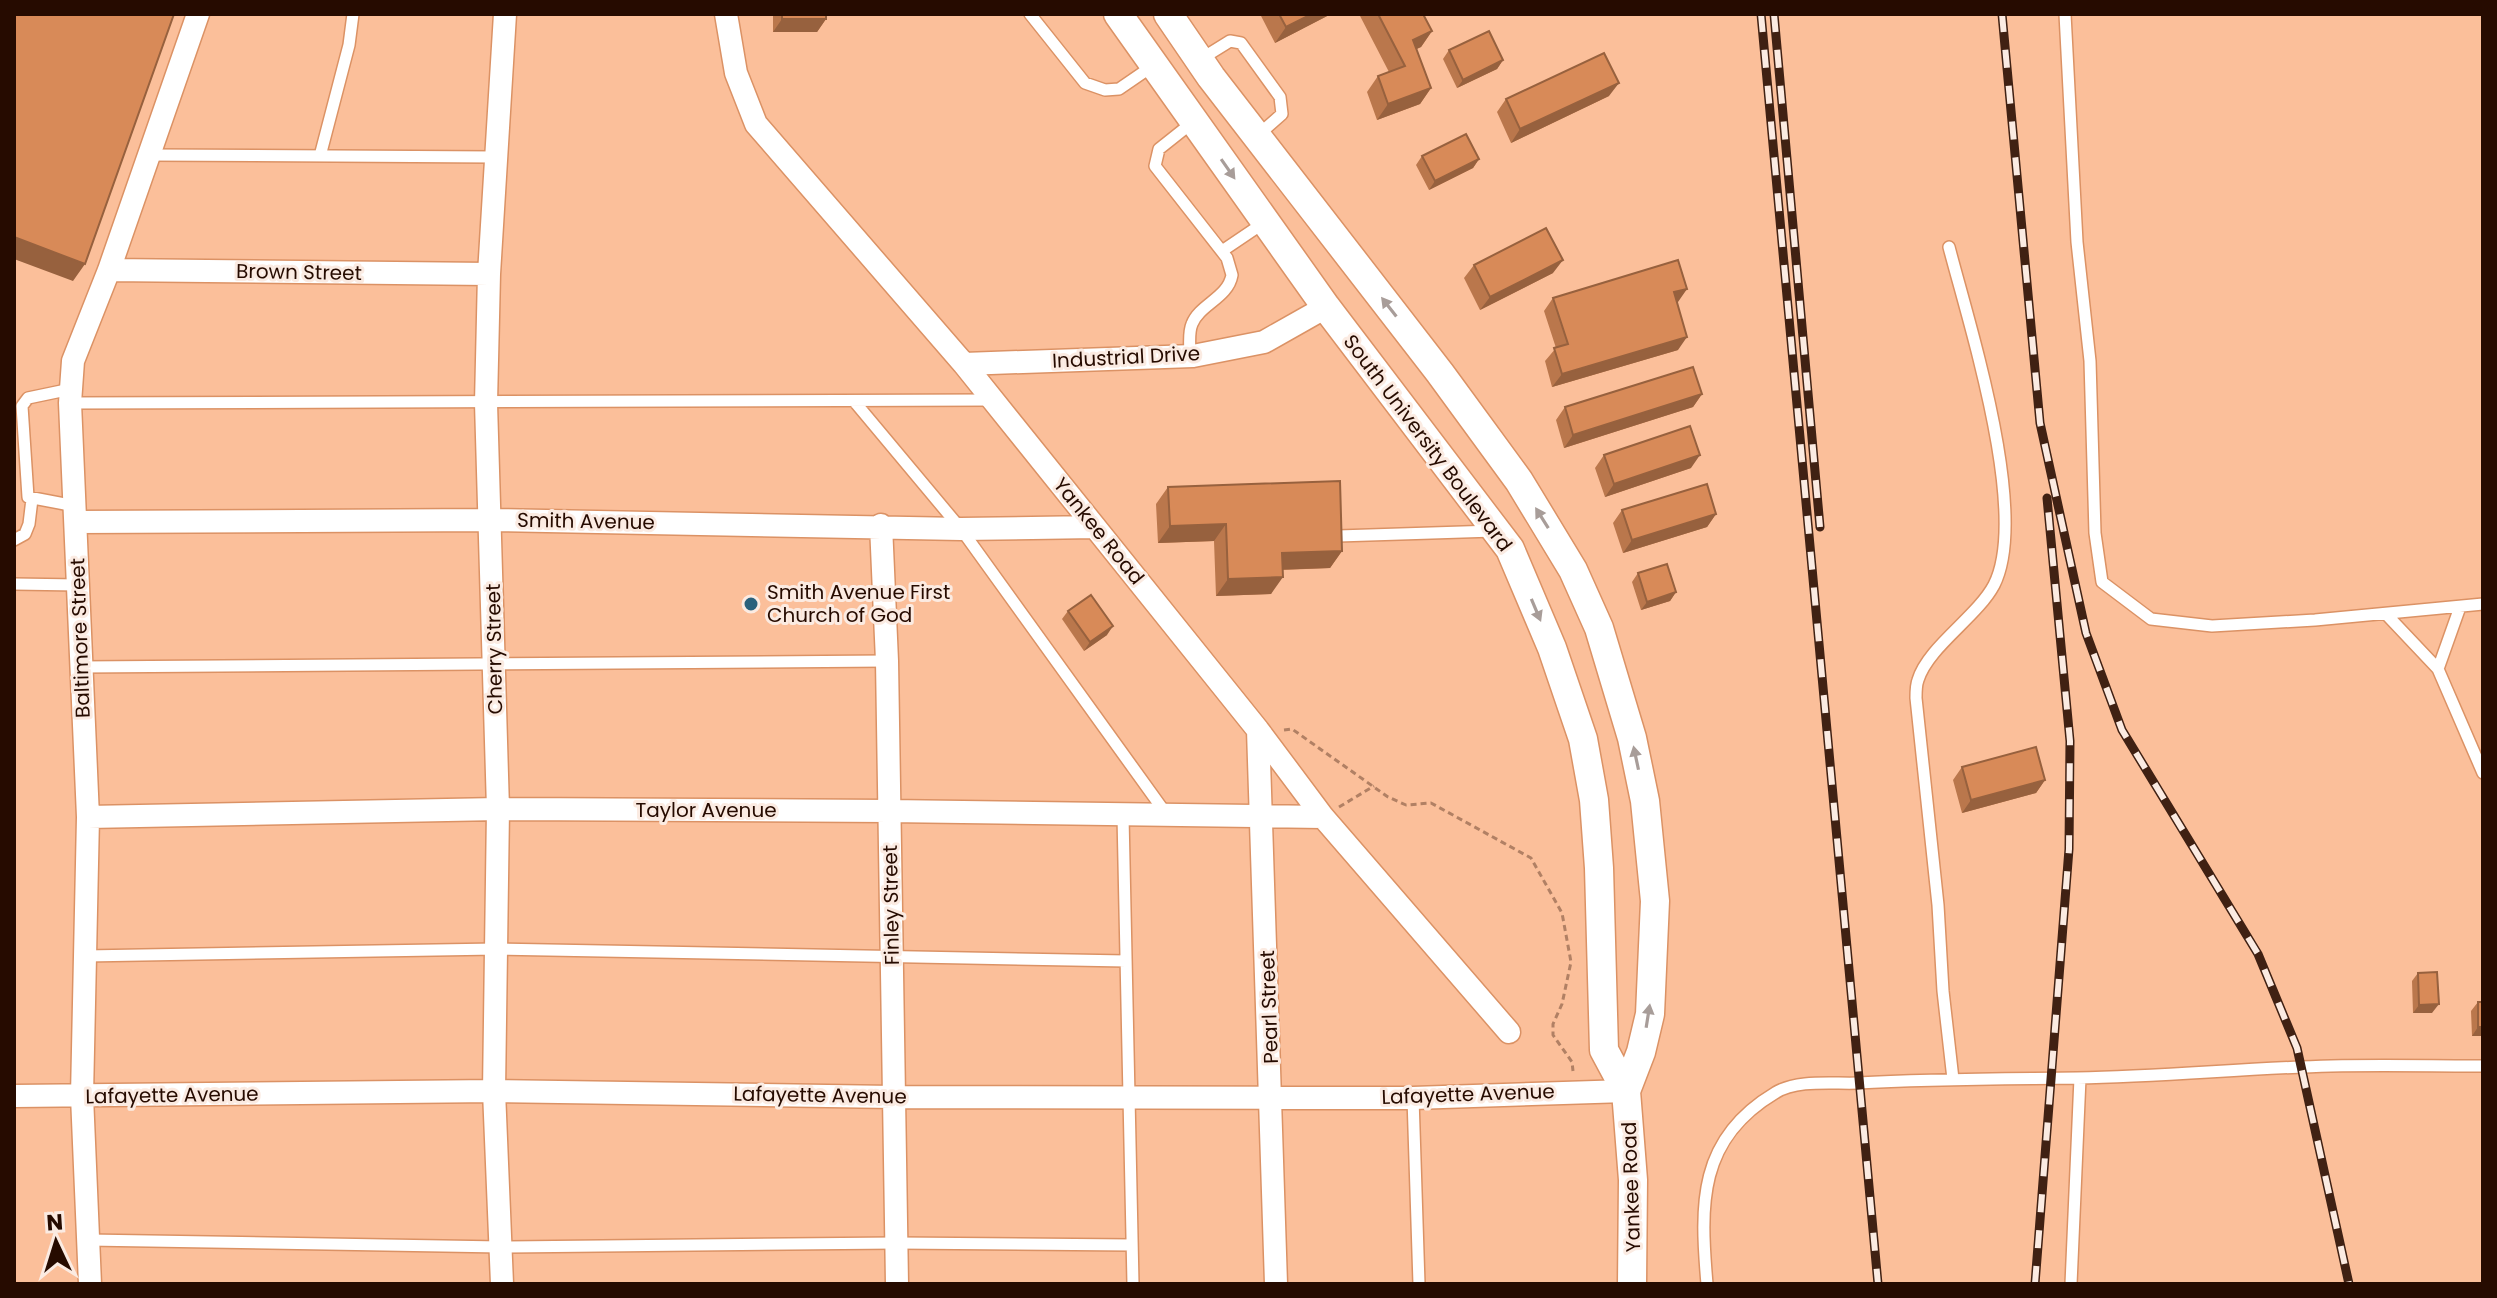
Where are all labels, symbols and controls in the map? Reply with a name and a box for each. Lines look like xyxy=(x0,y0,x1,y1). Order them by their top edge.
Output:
one-way arrow xyxy=(1220,159,1235,180)
street label: Brown Street xyxy=(236,257,362,287)
one-way arrow xyxy=(1381,297,1397,317)
street label: South University Boulevard xyxy=(1337,329,1519,557)
street label: Industrial Drive xyxy=(1051,339,1201,375)
street label: Yankee Road xyxy=(1047,471,1151,591)
street label: Smith Avenue xyxy=(517,506,655,536)
one-way arrow xyxy=(1534,507,1549,528)
street label: Baltimore Street xyxy=(63,558,97,718)
place label: Smith Avenue First Church of God xyxy=(767,578,950,629)
street label: Cherry Street xyxy=(479,583,509,715)
marker: Smith Avenue First Church of God xyxy=(742,595,760,613)
one-way arrow xyxy=(1530,599,1543,622)
one-way arrow xyxy=(1629,745,1642,770)
street label: Taylor Avenue xyxy=(635,796,777,824)
street label: Finley Street xyxy=(876,845,906,965)
street label: Pearl Street xyxy=(1253,950,1285,1064)
one-way arrow xyxy=(1643,1003,1655,1028)
street label: Lafayette Avenue xyxy=(1381,1077,1555,1111)
street label: Lafayette Avenue xyxy=(85,1079,259,1111)
street label: Lafayette Avenue xyxy=(733,1079,907,1111)
street label: Yankee Road xyxy=(1615,1121,1647,1253)
north arrow xyxy=(16,1202,96,1282)
text: N xyxy=(45,1207,64,1239)

